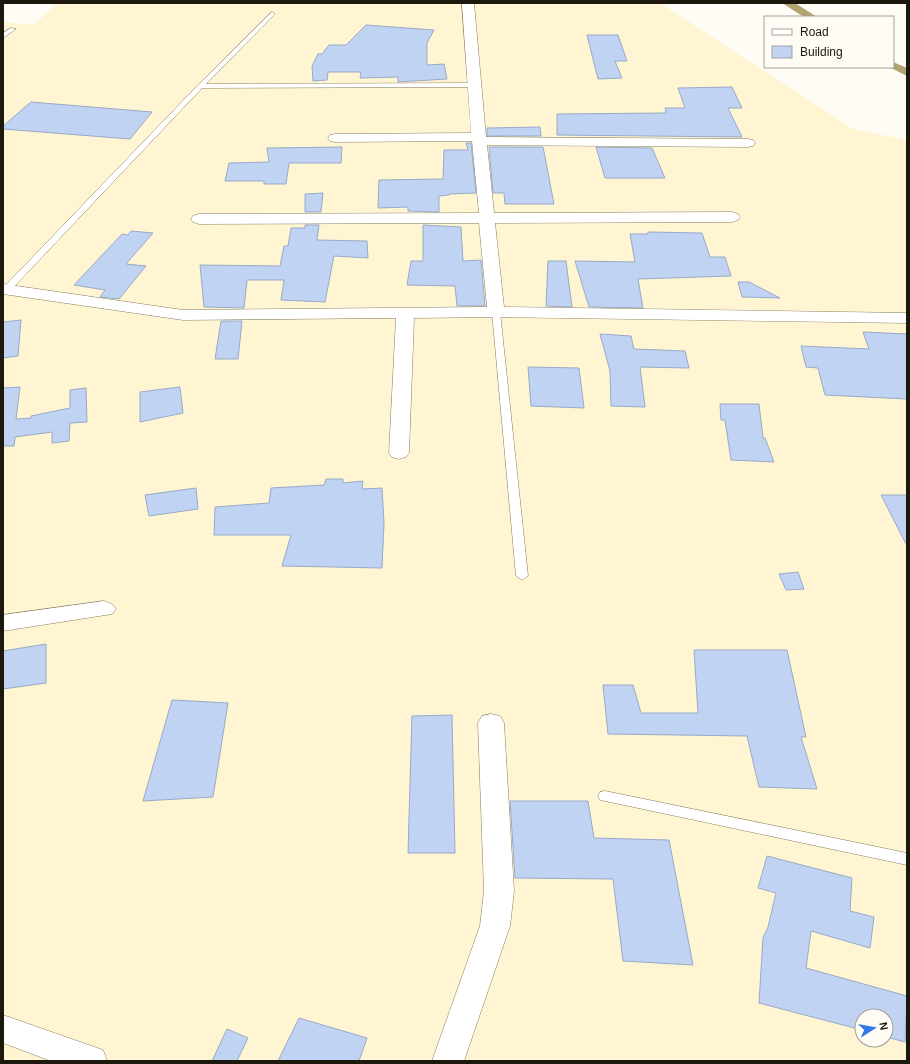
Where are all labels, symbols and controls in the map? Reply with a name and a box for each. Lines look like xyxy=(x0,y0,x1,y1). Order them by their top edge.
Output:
legend xyxy=(764,16,894,68)
text: Road xyxy=(800,25,829,39)
text: Building xyxy=(800,45,843,59)
north arrow xyxy=(854,1008,894,1048)
text: N xyxy=(877,1021,890,1031)

